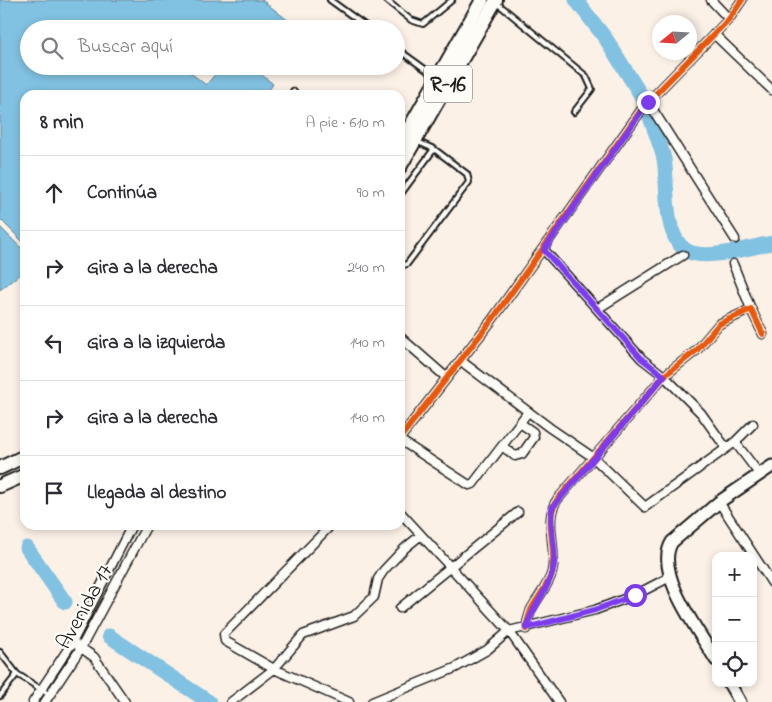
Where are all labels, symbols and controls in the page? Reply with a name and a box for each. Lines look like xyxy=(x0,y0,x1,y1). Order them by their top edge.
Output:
north arrow xyxy=(652,15,697,60)
search box xyxy=(20,20,405,75)
icon: search xyxy=(38,34,66,62)
text: Buscar aquí xyxy=(78,34,173,61)
road number: R-16 xyxy=(424,66,472,102)
route end xyxy=(637,91,660,114)
text: 8 min xyxy=(40,108,84,138)
text: A pie · 610 m xyxy=(306,111,385,135)
icon: ahead xyxy=(40,179,68,207)
text: Continúa xyxy=(87,180,157,207)
text: 90 m xyxy=(357,181,385,205)
icon: right xyxy=(40,254,68,282)
text: Gira a la derecha xyxy=(87,255,218,282)
text: 240 m xyxy=(347,256,385,280)
icon: left xyxy=(40,329,68,357)
text: Gira a la izquierda xyxy=(87,330,225,357)
text: 140 m xyxy=(350,331,385,355)
icon: right xyxy=(40,404,68,432)
text: Gira a la derecha xyxy=(87,405,218,432)
text: 140 m xyxy=(350,406,385,430)
icon: arrive xyxy=(40,479,68,507)
text: Llegada al destino xyxy=(87,480,226,507)
map controls xyxy=(712,552,757,687)
button: + xyxy=(712,552,757,597)
street label: Avenida 17 xyxy=(49,559,122,656)
route start xyxy=(624,584,647,607)
button: − xyxy=(712,597,757,642)
button: locate xyxy=(712,642,757,687)

